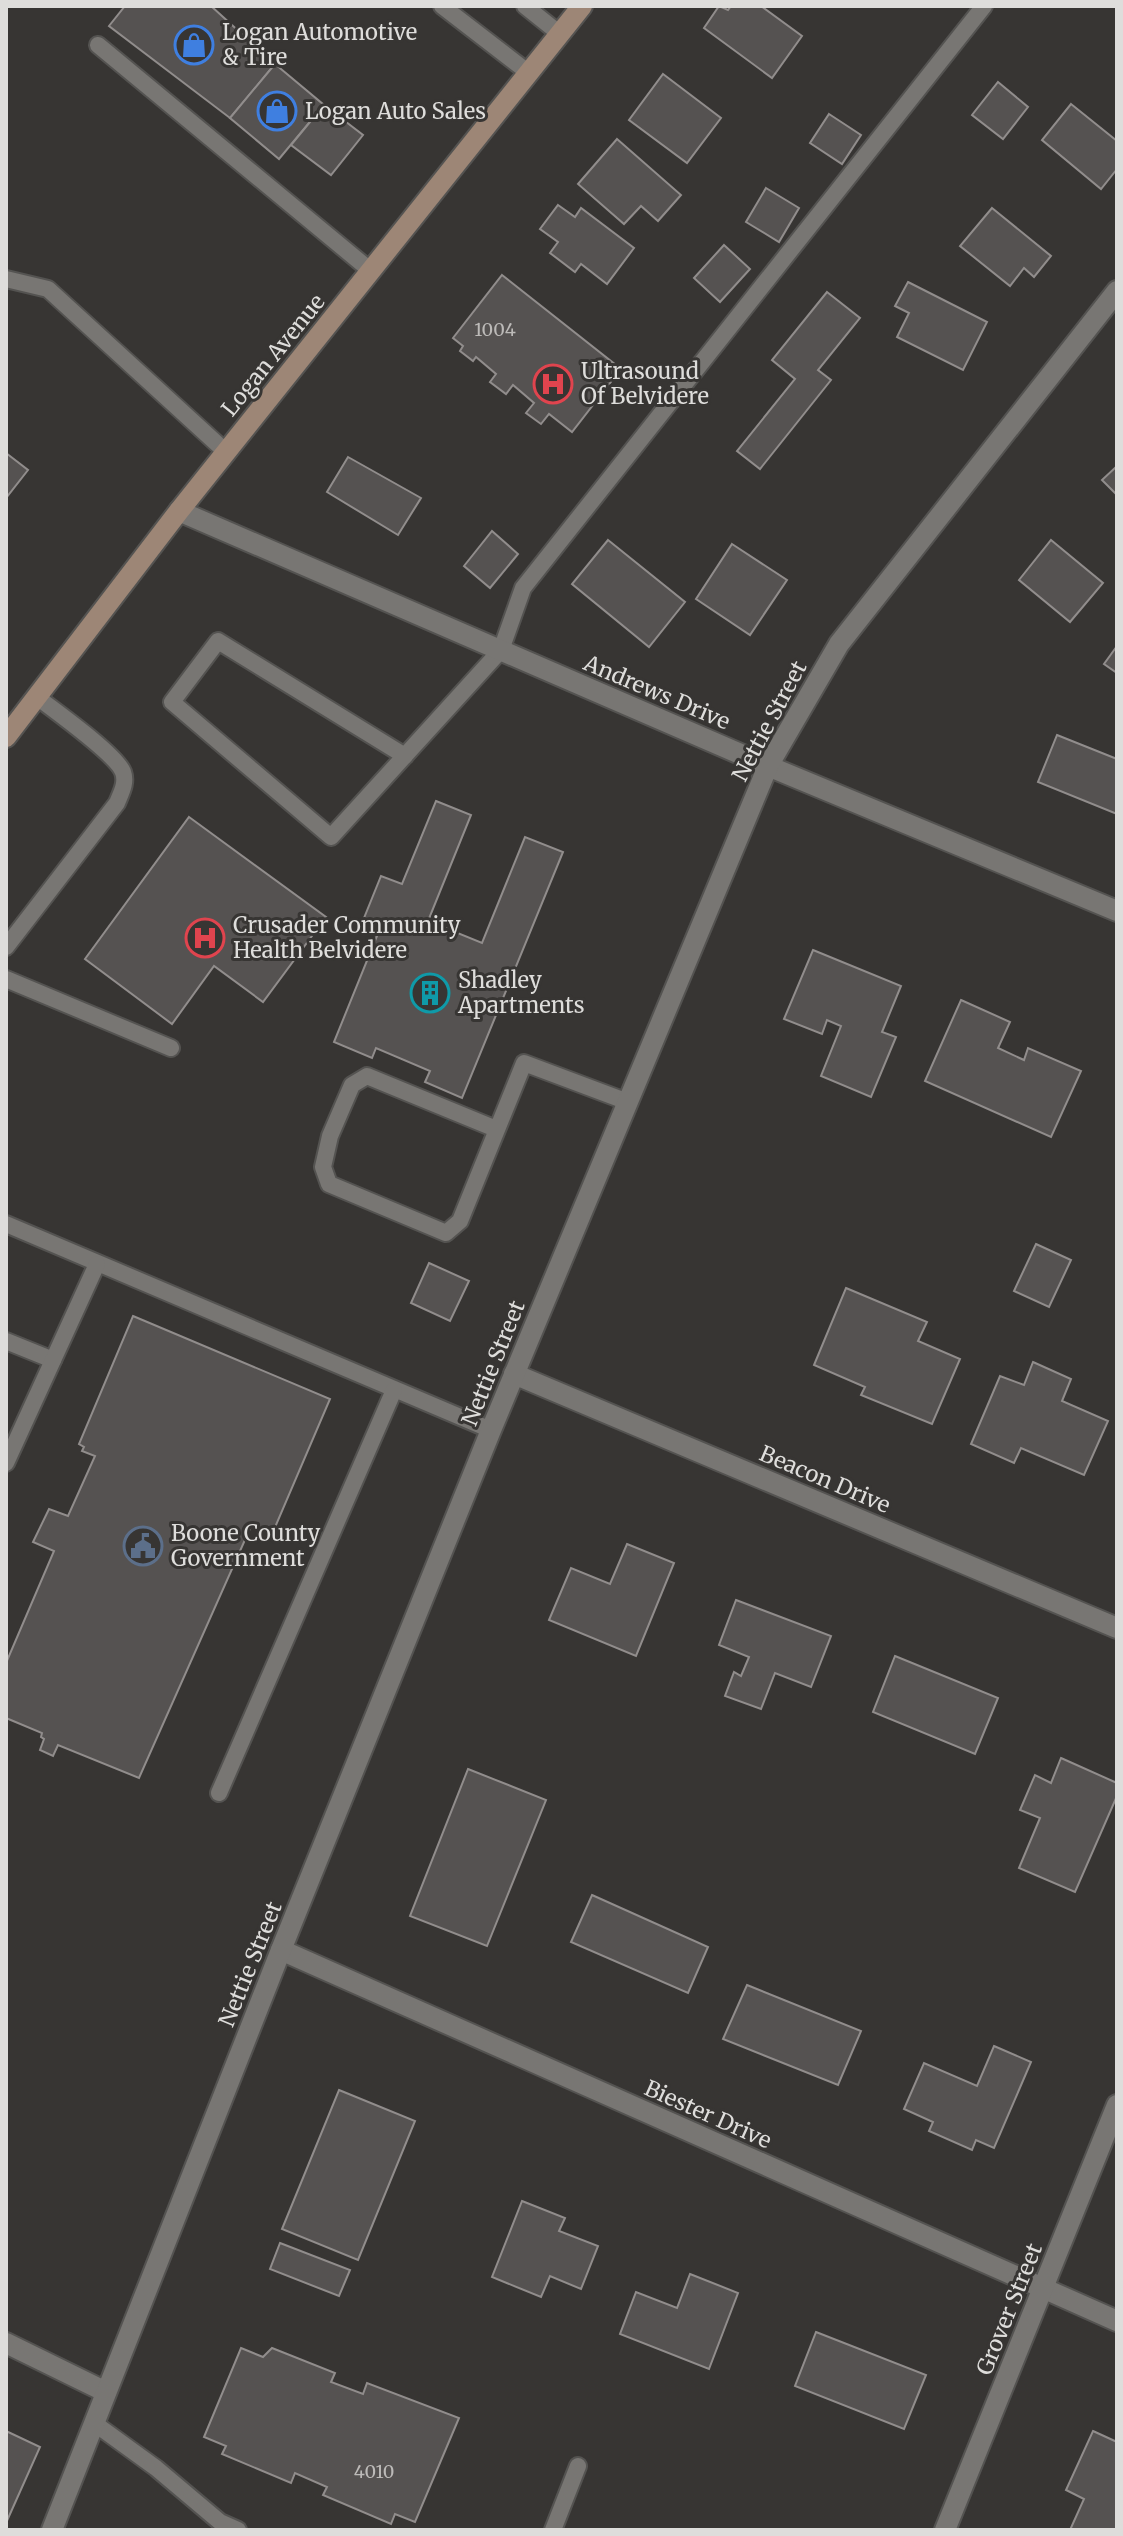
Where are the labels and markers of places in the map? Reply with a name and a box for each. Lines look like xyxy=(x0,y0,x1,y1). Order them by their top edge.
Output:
place label: Logan Automotive & Tire xyxy=(222,18,417,71)
shop icon: Logan Automotive & Tire xyxy=(173,24,215,66)
shop icon: Logan Auto Sales xyxy=(256,90,298,132)
place label: Logan Auto Sales xyxy=(305,97,486,125)
place label: Ultrasound Of Belvidere xyxy=(581,357,709,410)
hospital icon: Ultrasound Of Belvidere xyxy=(532,363,574,405)
place label: Crusader Community Health Belvidere xyxy=(233,911,461,964)
hospital icon: Crusader Community Health Belvidere xyxy=(184,917,226,959)
place label: Shadley Apartments xyxy=(457,966,585,1019)
building icon: Shadley Apartments xyxy=(409,972,451,1014)
place label: Boone County Government xyxy=(171,1519,320,1572)
public building icon: Boone County Government xyxy=(122,1525,164,1567)

